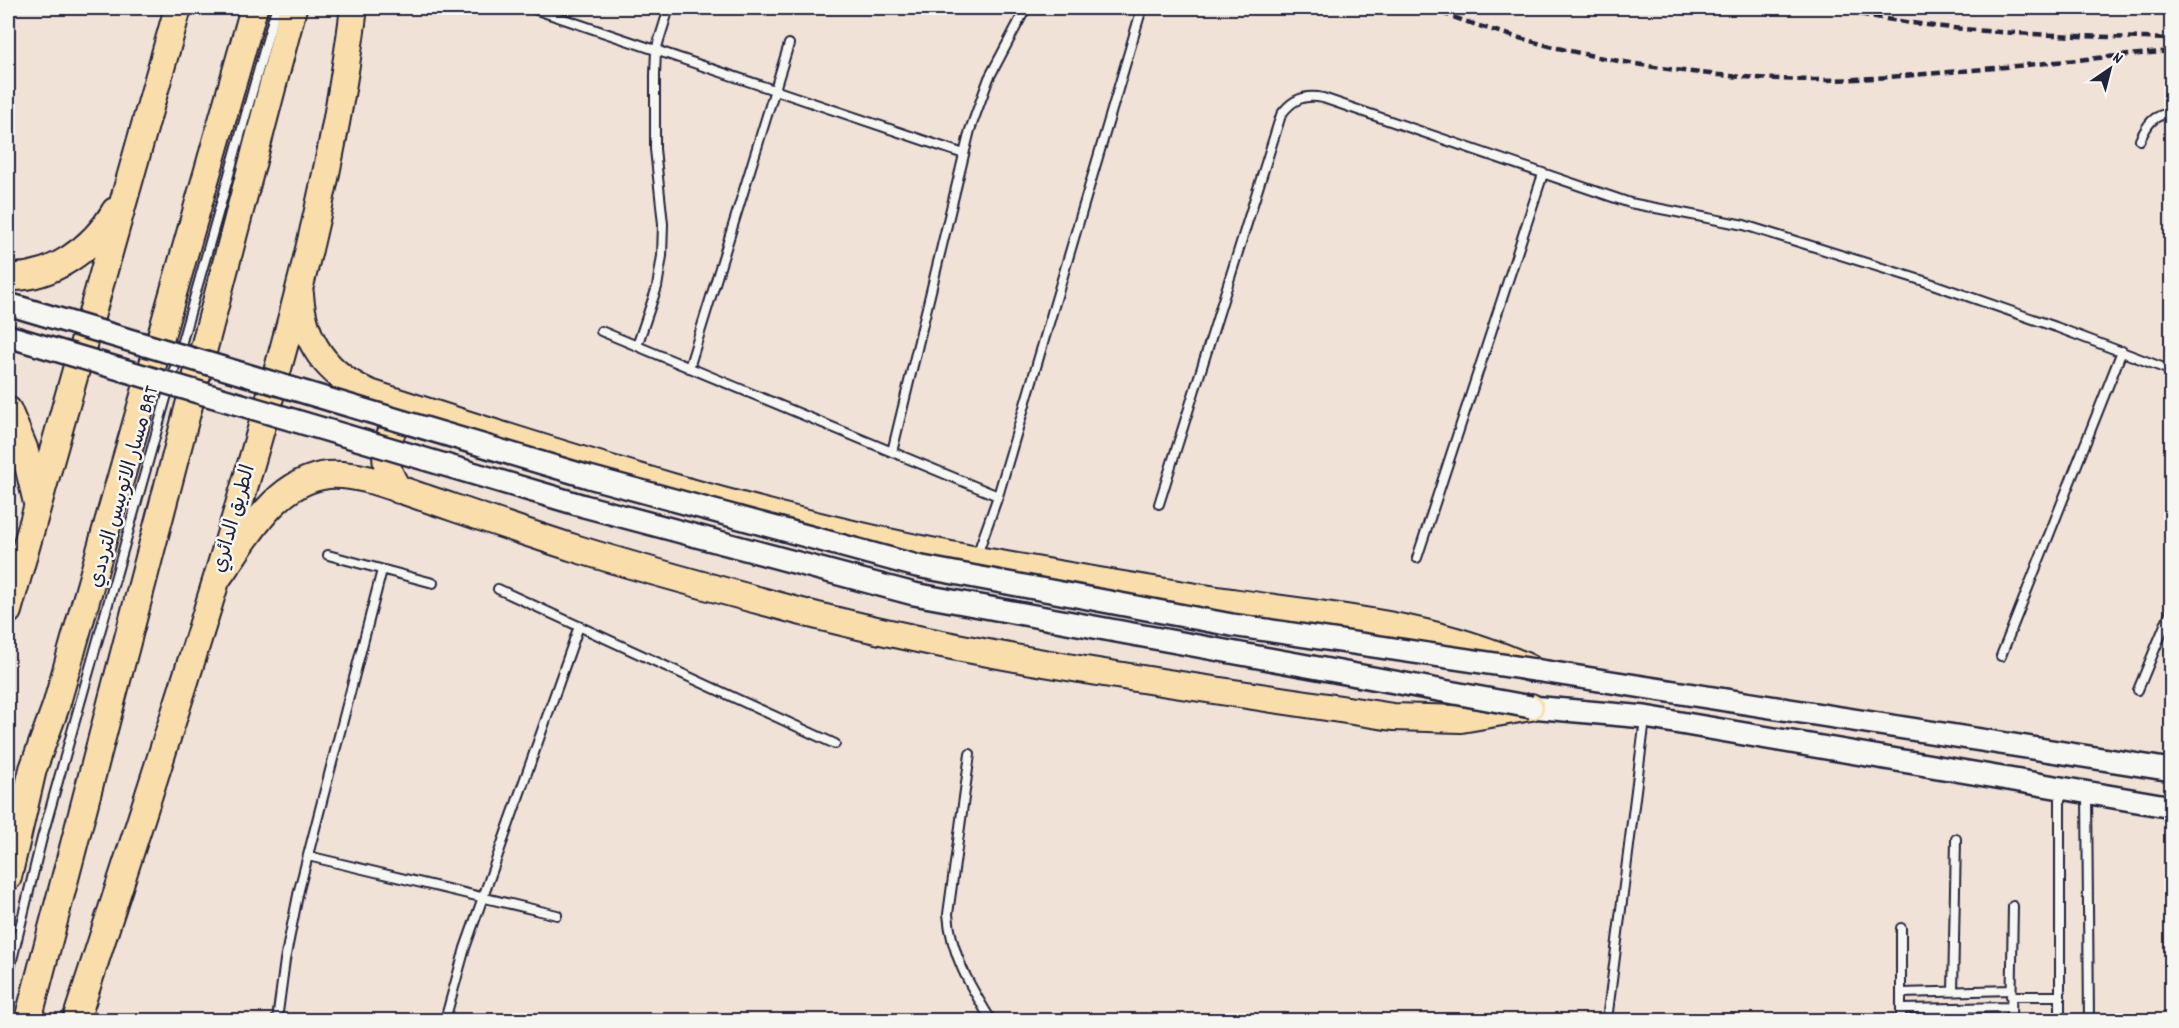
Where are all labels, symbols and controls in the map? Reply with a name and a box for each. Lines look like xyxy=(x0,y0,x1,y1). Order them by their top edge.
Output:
north arrow xyxy=(2080,39,2140,99)
text: N xyxy=(2107,47,2127,71)
street label: مسار الاتوبيس الترددي BRT xyxy=(83,383,167,591)
street label: الطريق الدائري xyxy=(206,462,264,576)

